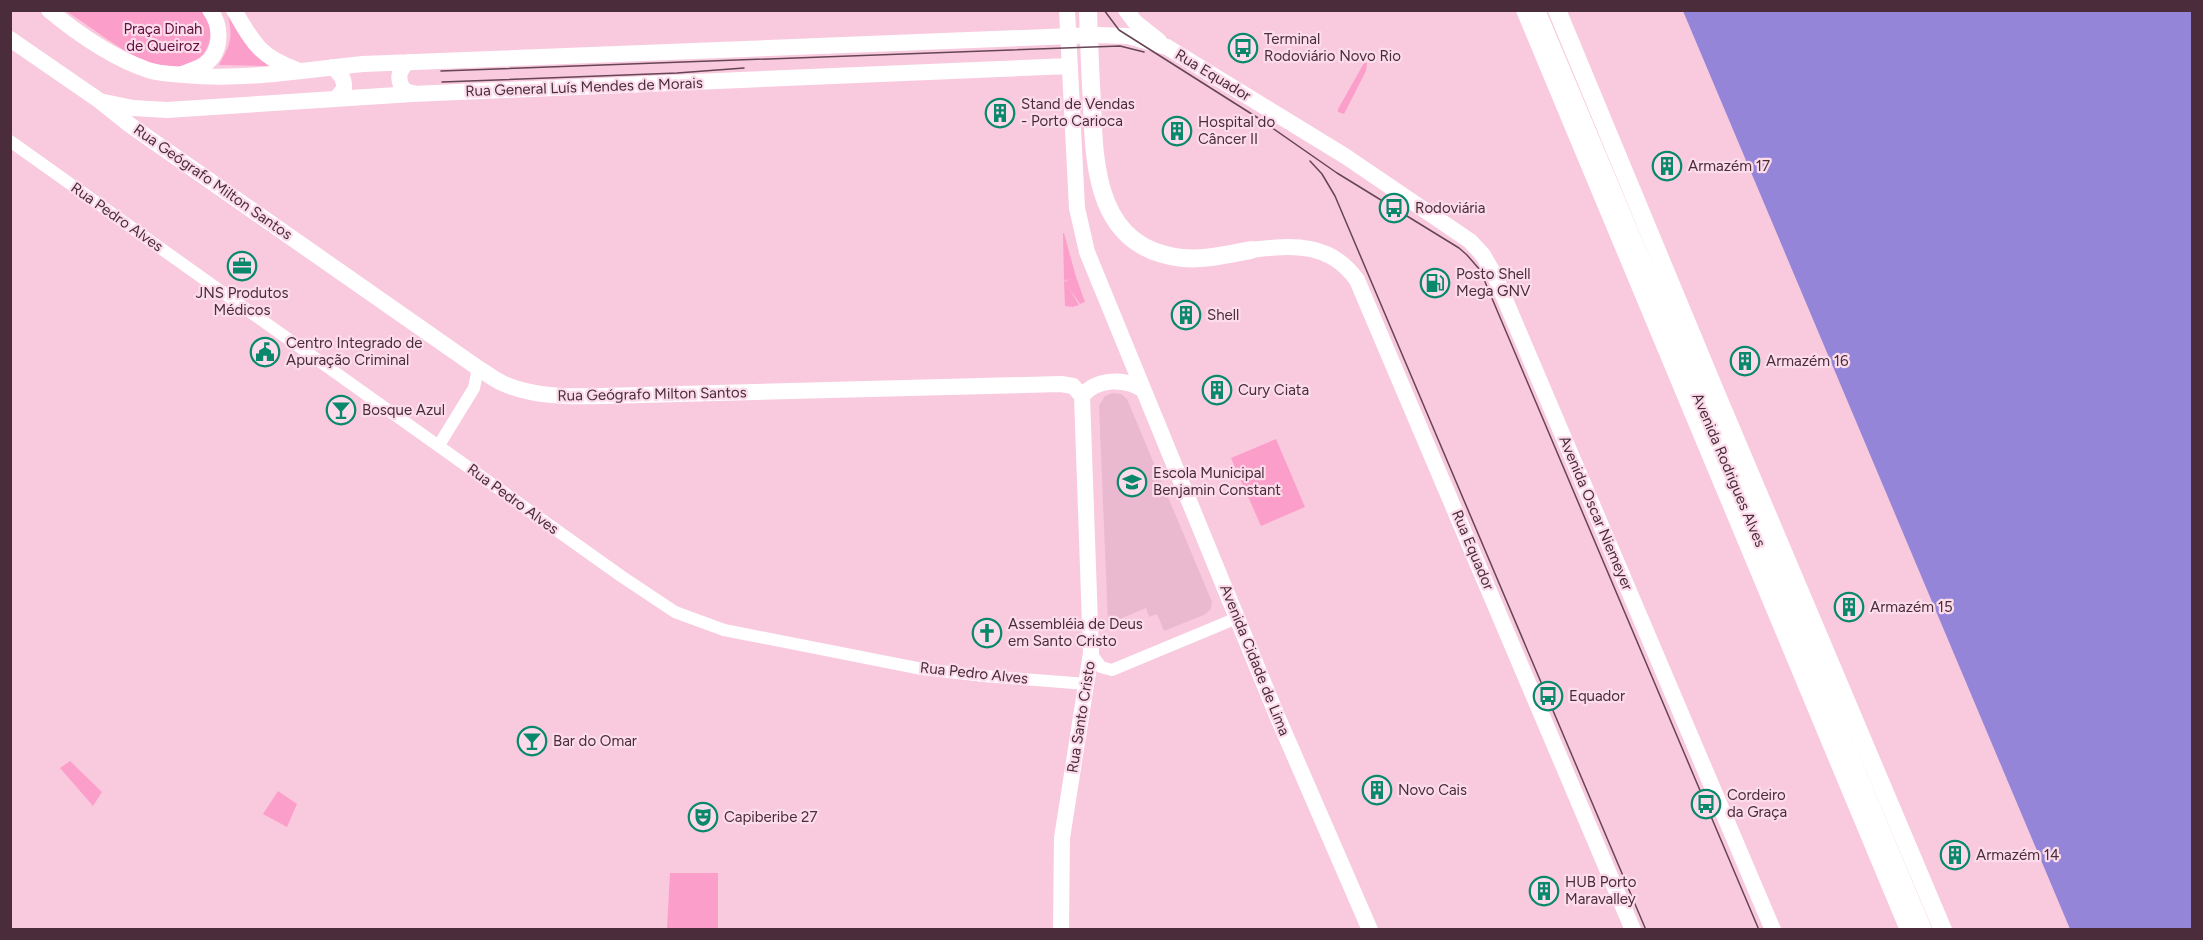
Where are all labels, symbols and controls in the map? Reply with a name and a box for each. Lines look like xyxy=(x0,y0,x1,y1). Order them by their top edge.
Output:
park label: Praça Dinah de Queiroz xyxy=(123,20,203,55)
place label: Terminal Rodoviário Novo Rio xyxy=(1264,30,1401,65)
bus stop icon: Terminal Rodoviário Novo Rio xyxy=(1227,32,1259,64)
street label: Rua Equador xyxy=(1172,45,1254,105)
street label: Rua General Luís Mendes de Morais xyxy=(465,74,703,100)
place label: Stand de Vendas - Porto Carioca xyxy=(1021,95,1135,130)
building icon: Stand de Vendas - Porto Carioca xyxy=(984,97,1016,129)
place label: Hospital do Câncer II xyxy=(1198,113,1275,148)
building icon: Hospital do Câncer II xyxy=(1161,115,1193,147)
street label: Rua Geógrafo Milton Santos xyxy=(130,120,296,244)
building icon: Armazém 17 xyxy=(1651,150,1683,182)
place label: Armazém 17 xyxy=(1688,157,1770,175)
street label: Rua Pedro Alves xyxy=(67,179,167,255)
bus stop icon: Rodoviária xyxy=(1378,192,1410,224)
place label: Rodoviária xyxy=(1415,199,1486,217)
office icon: JNS Produtos Médicos xyxy=(226,250,258,282)
place label: Posto Shell Mega GNV xyxy=(1456,265,1531,300)
fuel station icon: Posto Shell Mega GNV xyxy=(1419,267,1451,299)
place label: JNS Produtos Médicos xyxy=(195,284,289,319)
building icon: Shell xyxy=(1170,299,1202,331)
place label: Shell xyxy=(1207,306,1239,324)
place label: Centro Integrado de Apuração Criminal xyxy=(286,334,422,369)
public building icon: Centro Integrado de Apuração Criminal xyxy=(249,336,281,368)
building icon: Armazém 16 xyxy=(1729,345,1761,377)
place label: Armazém 16 xyxy=(1766,352,1849,370)
building icon: Cury Ciata xyxy=(1201,374,1233,406)
place label: Cury Ciata xyxy=(1238,381,1309,399)
street label: Rua Geógrafo Milton Santos xyxy=(557,383,747,405)
street label: Avenida Rodrigues Alves xyxy=(1688,390,1770,550)
bar icon: Bosque Azul xyxy=(325,394,357,426)
place label: Bosque Azul xyxy=(362,401,445,419)
street label: Avenida Oscar Niemeyer xyxy=(1555,433,1637,593)
street label: Rua Pedro Alves xyxy=(464,460,562,538)
place label: Escola Municipal Benjamin Constant xyxy=(1153,464,1281,499)
school or university icon: Escola Municipal Benjamin Constant xyxy=(1116,466,1148,498)
street label: Rua Equador xyxy=(1448,507,1498,593)
street label: Avenida Cidade de Lima xyxy=(1216,582,1294,738)
building icon: Armazém 15 xyxy=(1833,591,1865,623)
place label: Armazém 15 xyxy=(1870,598,1953,616)
place label: Assembléia de Deus em Santo Cristo xyxy=(1008,615,1143,650)
church icon: Assembléia de Deus em Santo Cristo xyxy=(971,617,1003,649)
street label: Rua Pedro Alves xyxy=(919,658,1029,688)
street label: Rua Santo Cristo xyxy=(1063,659,1099,774)
bus stop icon: Equador xyxy=(1532,680,1564,712)
place label: Equador xyxy=(1569,687,1625,705)
bar icon: Bar do Omar xyxy=(516,725,548,757)
place label: Bar do Omar xyxy=(553,732,637,750)
building icon: Novo Cais xyxy=(1361,774,1393,806)
place label: Novo Cais xyxy=(1398,781,1467,799)
place label: Cordeiro da Graça xyxy=(1727,786,1787,821)
bus stop icon: Cordeiro da Graça xyxy=(1690,788,1722,820)
theatre icon: Capiberibe 27 xyxy=(687,801,719,833)
place label: Capiberibe 27 xyxy=(724,808,817,826)
building icon: Armazém 14 xyxy=(1939,839,1971,871)
place label: Armazém 14 xyxy=(1976,846,2059,864)
place label: HUB Porto Maravalley xyxy=(1565,873,1637,908)
building icon: HUB Porto Maravalley xyxy=(1528,875,1560,907)

